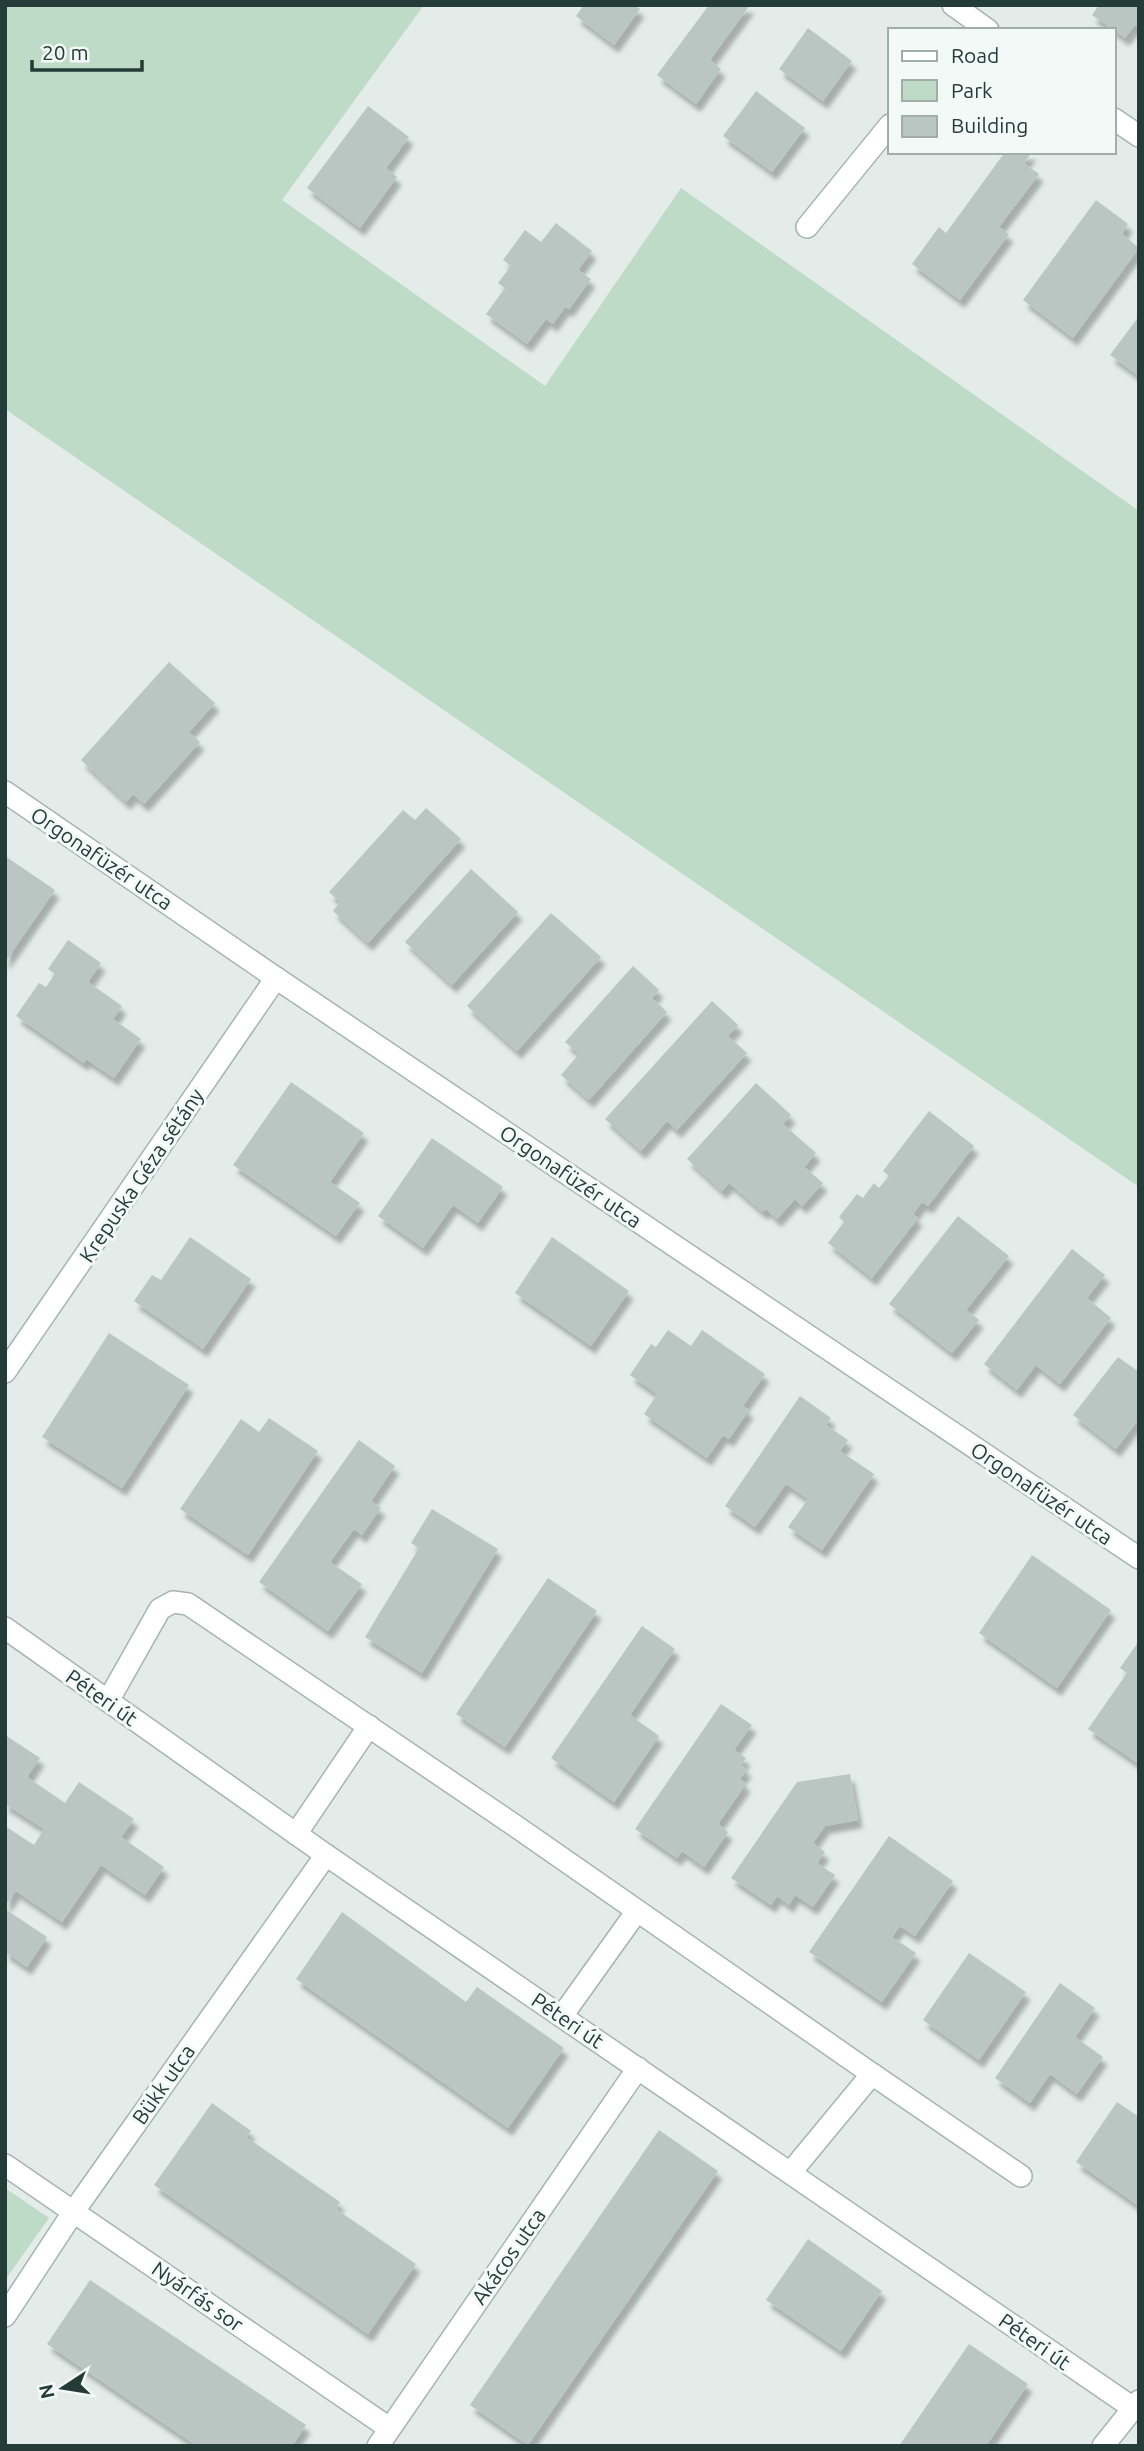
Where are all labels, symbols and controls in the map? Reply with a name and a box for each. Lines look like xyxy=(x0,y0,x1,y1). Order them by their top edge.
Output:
scale bar xyxy=(32,28,142,72)
legend xyxy=(888,28,1116,154)
text: 20 m xyxy=(42,40,89,64)
text: Road xyxy=(951,43,999,67)
text: Park xyxy=(951,78,993,102)
text: Building xyxy=(951,113,1028,137)
street label: Orgonafüzér utca xyxy=(27,802,177,914)
street label: Krepuska Géza sétány xyxy=(74,1084,208,1266)
street label: Orgonafüzér utca xyxy=(496,1120,646,1232)
street label: Orgonafüzér utca xyxy=(967,1437,1117,1549)
street label: Péteri út xyxy=(62,1664,142,1730)
street label: Péteri út xyxy=(527,1987,609,2053)
street label: Bükk utca xyxy=(127,2039,199,2129)
street label: Akácos utca xyxy=(466,2203,550,2309)
street label: Nyárfás sor xyxy=(148,2256,248,2336)
street label: Péteri út xyxy=(995,2308,1075,2374)
north arrow xyxy=(28,2353,98,2423)
text: N xyxy=(34,2382,59,2401)

